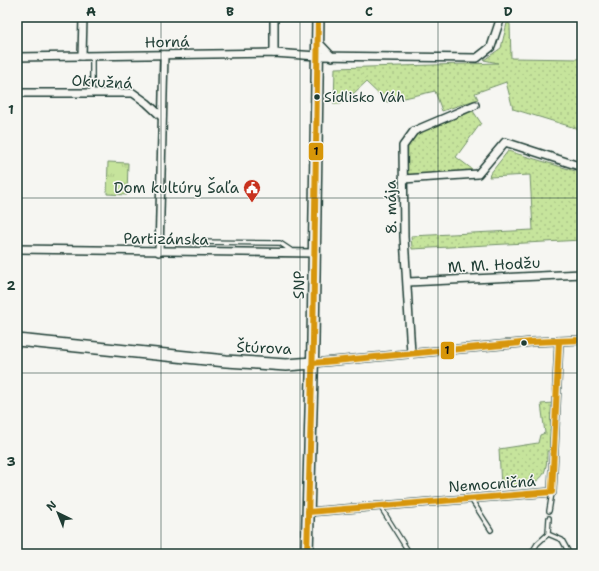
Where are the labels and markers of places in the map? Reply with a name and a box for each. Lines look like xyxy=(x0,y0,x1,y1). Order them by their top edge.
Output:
place label: Sídlisko Váh xyxy=(324,88,405,106)
marker: Sídlisko Váh xyxy=(312,92,322,102)
place label: Dom kultúry Šaľa xyxy=(114,177,240,198)
public building icon: Dom kultúry Šaľa xyxy=(242,178,262,203)
unlabelled marker xyxy=(519,338,529,348)

